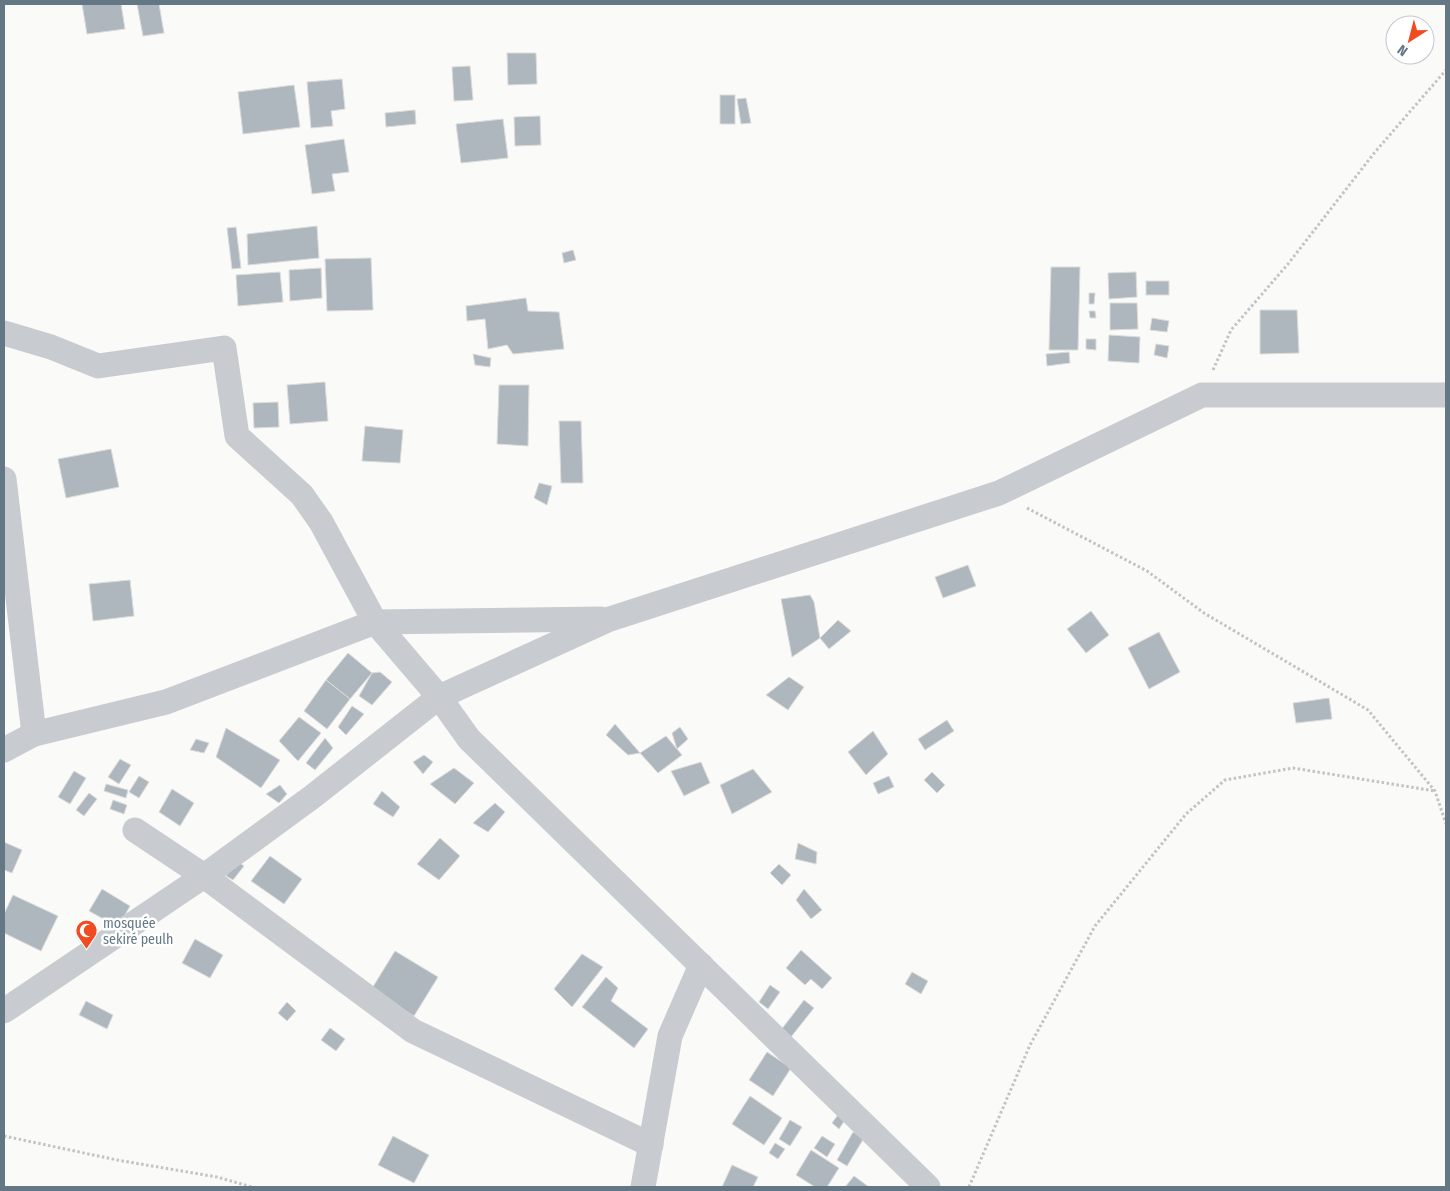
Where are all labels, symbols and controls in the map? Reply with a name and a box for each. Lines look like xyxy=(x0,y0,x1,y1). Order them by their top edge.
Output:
north arrow xyxy=(1385,15,1435,65)
text: N xyxy=(1394,41,1411,59)
place label: mosquée sekiré peulh xyxy=(103,915,173,948)
mosque icon: mosquée sekiré peulh xyxy=(75,919,99,950)

